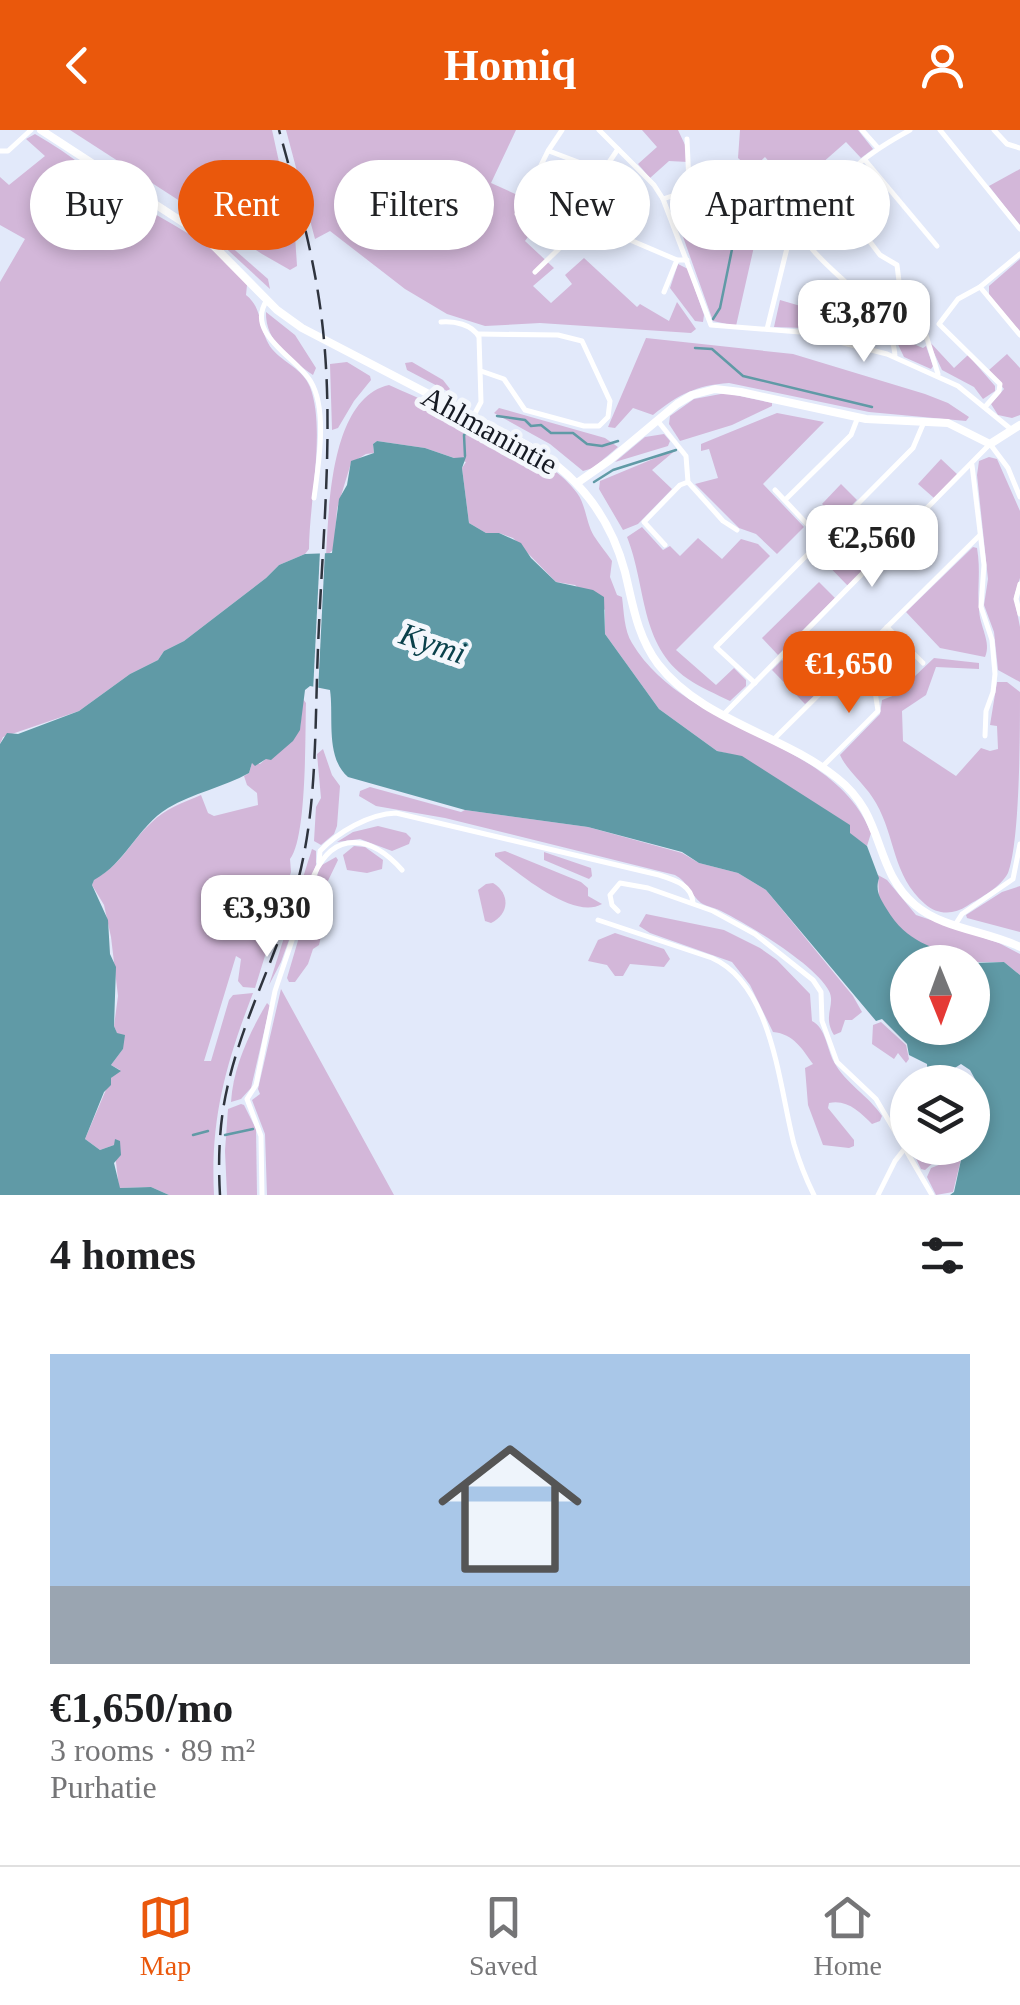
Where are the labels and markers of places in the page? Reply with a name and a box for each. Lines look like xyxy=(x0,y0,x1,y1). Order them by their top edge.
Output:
pin: €3,870 xyxy=(783,280,945,365)
pin: €2,560 xyxy=(791,505,953,590)
pin: €1,650 xyxy=(768,631,930,716)
pin: €3,930 xyxy=(186,875,348,960)

